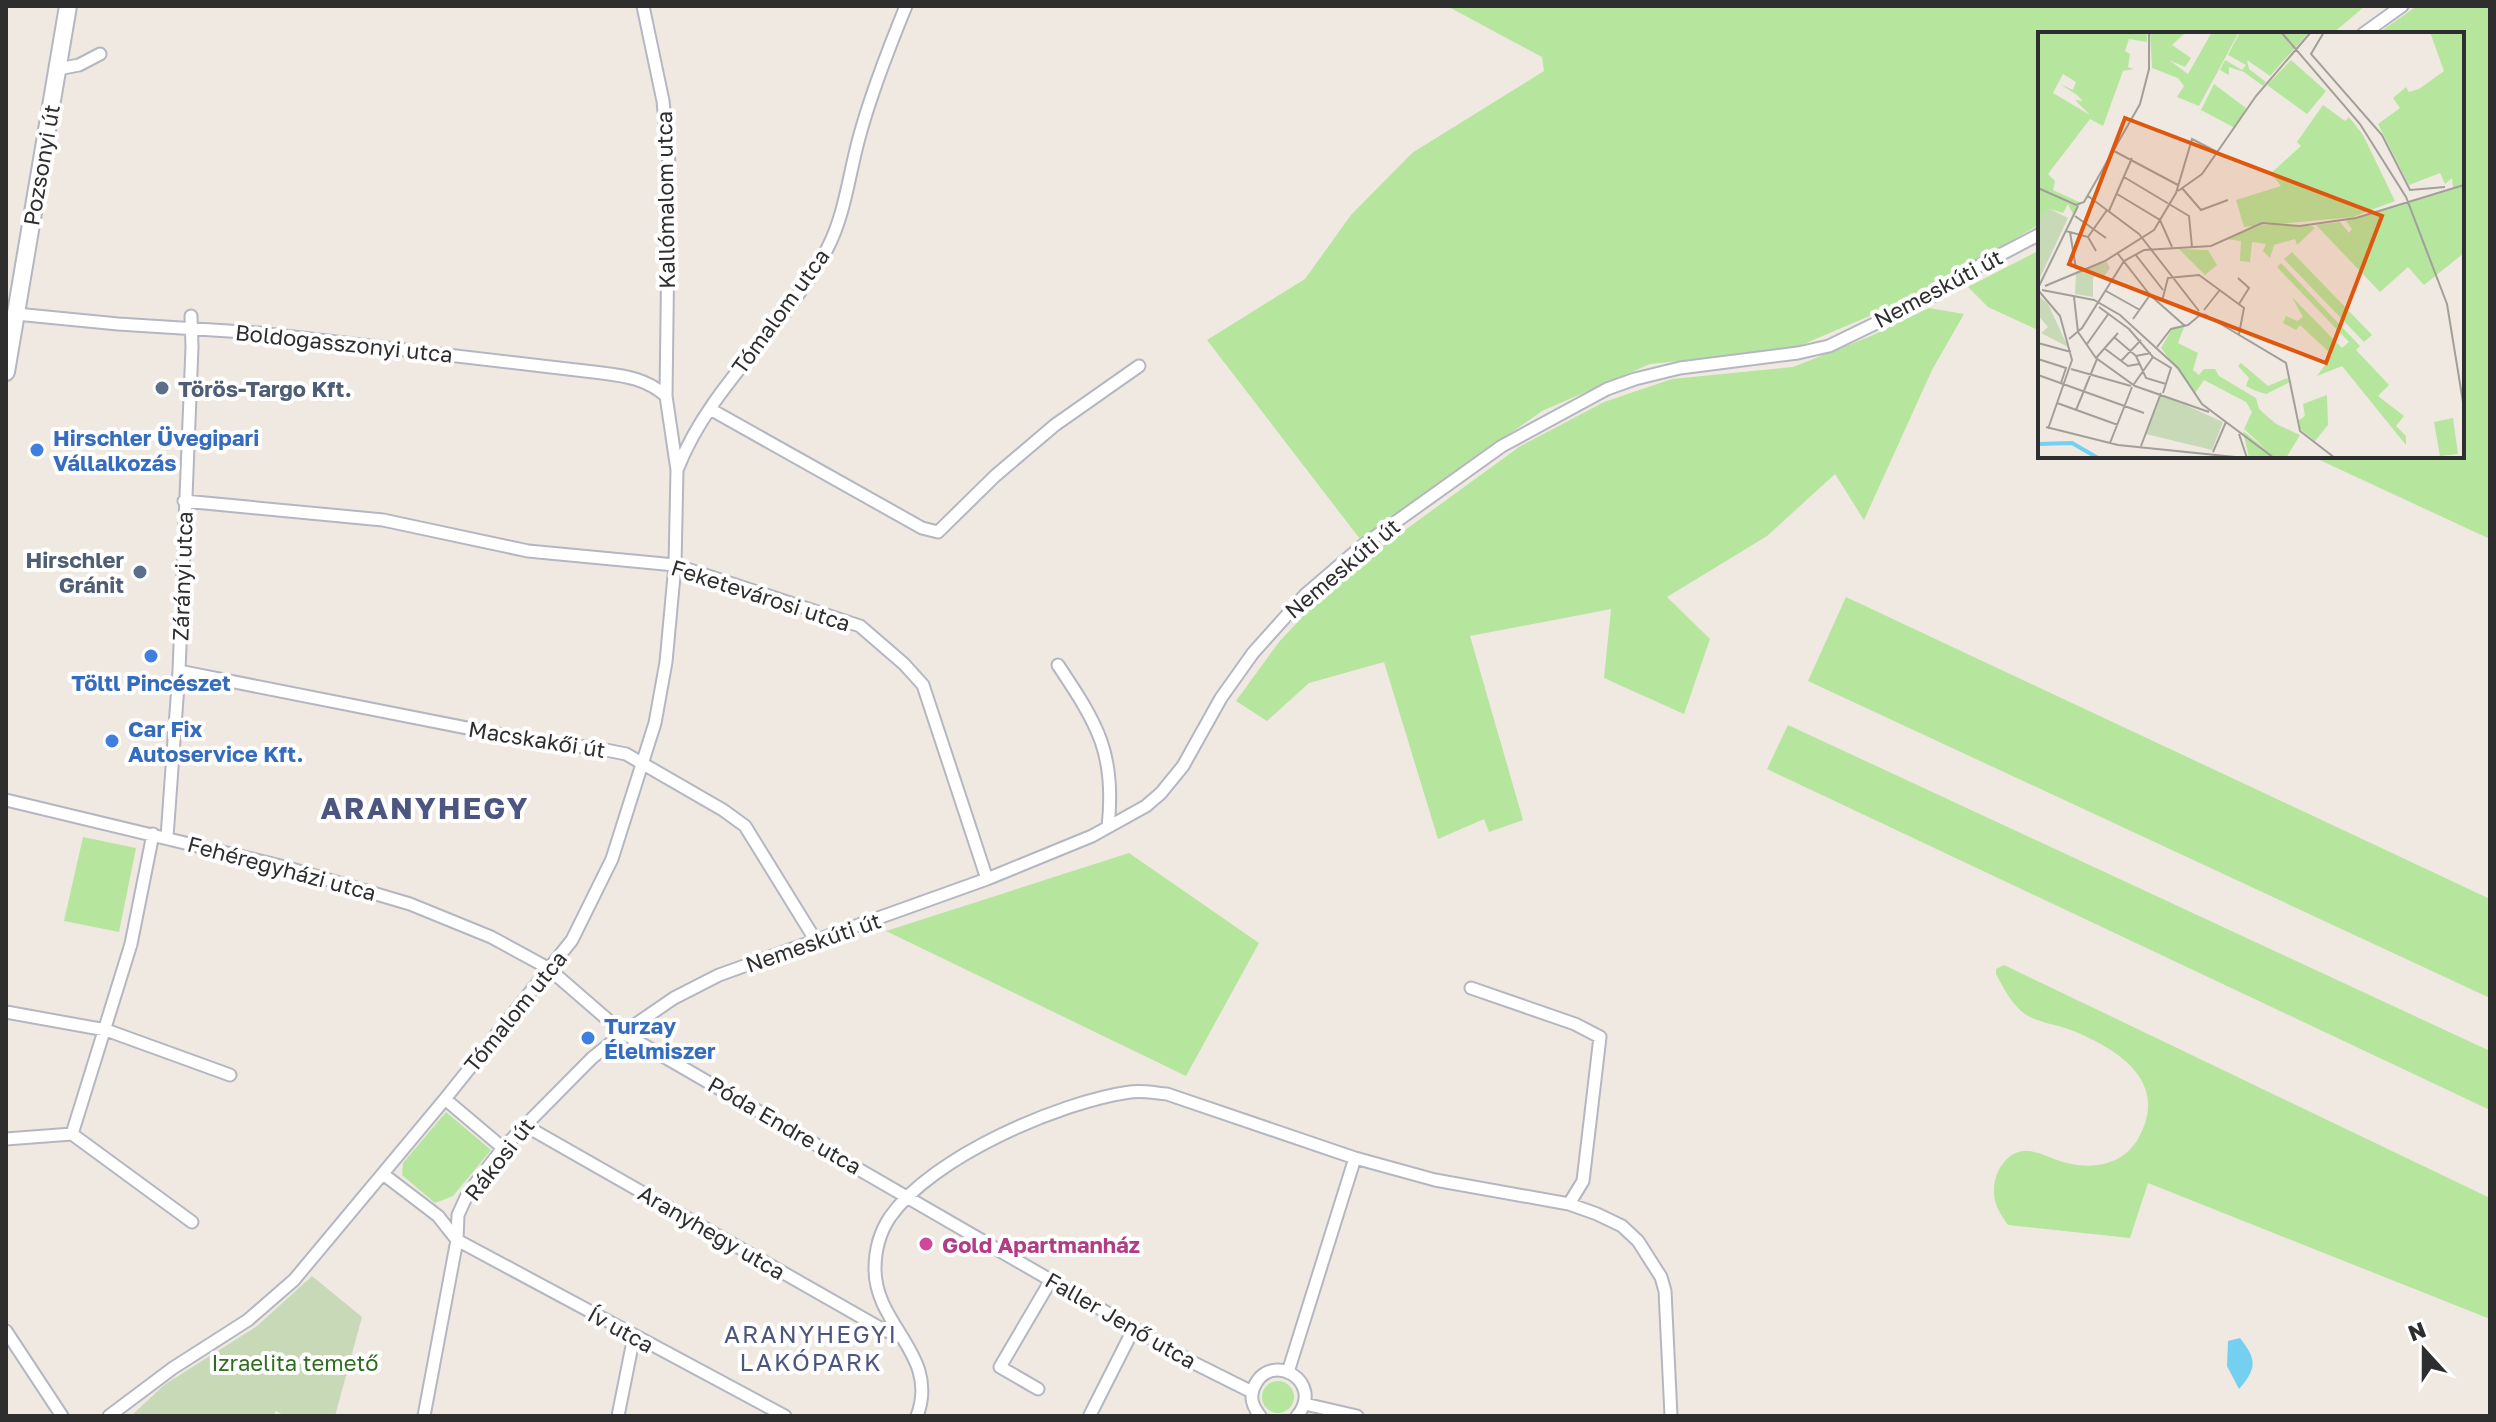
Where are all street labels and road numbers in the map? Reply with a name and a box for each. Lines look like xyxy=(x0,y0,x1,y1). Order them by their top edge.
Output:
street label: Pozsonyi út xyxy=(17,102,65,228)
street label: Kallómalom utca xyxy=(650,111,680,289)
street label: Tómalom utca xyxy=(725,243,835,379)
street label: Nemeskúti út xyxy=(1869,243,2007,333)
street label: Boldogasszonyi utca xyxy=(234,318,454,368)
street label: Zárányi utca xyxy=(166,511,198,641)
street label: Nemeskúti út xyxy=(1279,512,1405,624)
street label: Feketevárosi utca xyxy=(668,553,854,637)
street label: Macskakői út xyxy=(467,715,607,763)
street label: Fehéregyházi utca xyxy=(185,830,379,906)
street label: Nemeskúti út xyxy=(742,906,884,978)
street label: Tómalom utca xyxy=(458,945,572,1077)
street label: Póda Endre utca xyxy=(704,1070,866,1180)
street label: Rákosi út xyxy=(458,1112,540,1206)
street label: Aranyhegy utca xyxy=(634,1179,790,1285)
street label: Faller Jenő utca xyxy=(1041,1266,1201,1374)
street label: Ív utca xyxy=(583,1300,659,1358)

